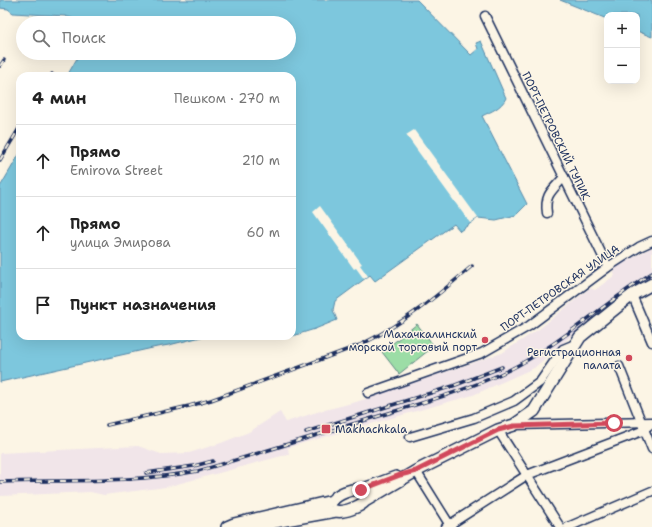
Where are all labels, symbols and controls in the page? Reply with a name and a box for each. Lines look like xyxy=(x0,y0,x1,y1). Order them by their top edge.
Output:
map controls xyxy=(604,12,640,84)
button: + xyxy=(604,12,640,48)
search box xyxy=(16,16,296,60)
icon: search xyxy=(30,27,52,49)
text: Поиск xyxy=(62,28,106,48)
button: − xyxy=(604,48,640,84)
street label: ПОРТ-ПЕТРОВСКИЙ ТУПИК xyxy=(518,69,595,203)
text: 4 мин xyxy=(32,87,87,109)
text: Пешком · 270 m xyxy=(174,90,280,107)
text: Прямо xyxy=(70,142,120,162)
icon: ahead xyxy=(32,150,54,172)
text: 210 m xyxy=(242,152,280,169)
text: Emirova Street xyxy=(70,162,163,179)
text: Прямо xyxy=(70,214,120,234)
icon: ahead xyxy=(32,222,54,244)
text: 60 m xyxy=(247,224,280,241)
text: улица Эмирова xyxy=(70,234,171,251)
street label: ПОРТ-ПЕТРОВСКАЯ УЛИЦА xyxy=(498,241,622,335)
icon: arrive xyxy=(32,294,54,316)
text: Пункт назначения xyxy=(70,295,216,315)
place label: Махачкалинский морской торговый порт xyxy=(349,327,477,355)
marker: Махачкалинский морской торговый порт xyxy=(480,335,490,345)
place label: Регистрационная палата xyxy=(527,345,621,373)
marker: Регистрационная палата xyxy=(624,353,634,363)
route start xyxy=(605,414,623,432)
place label: Makhachkala xyxy=(335,422,407,437)
marker: Makhachkala xyxy=(320,423,332,435)
route end xyxy=(352,481,370,499)

